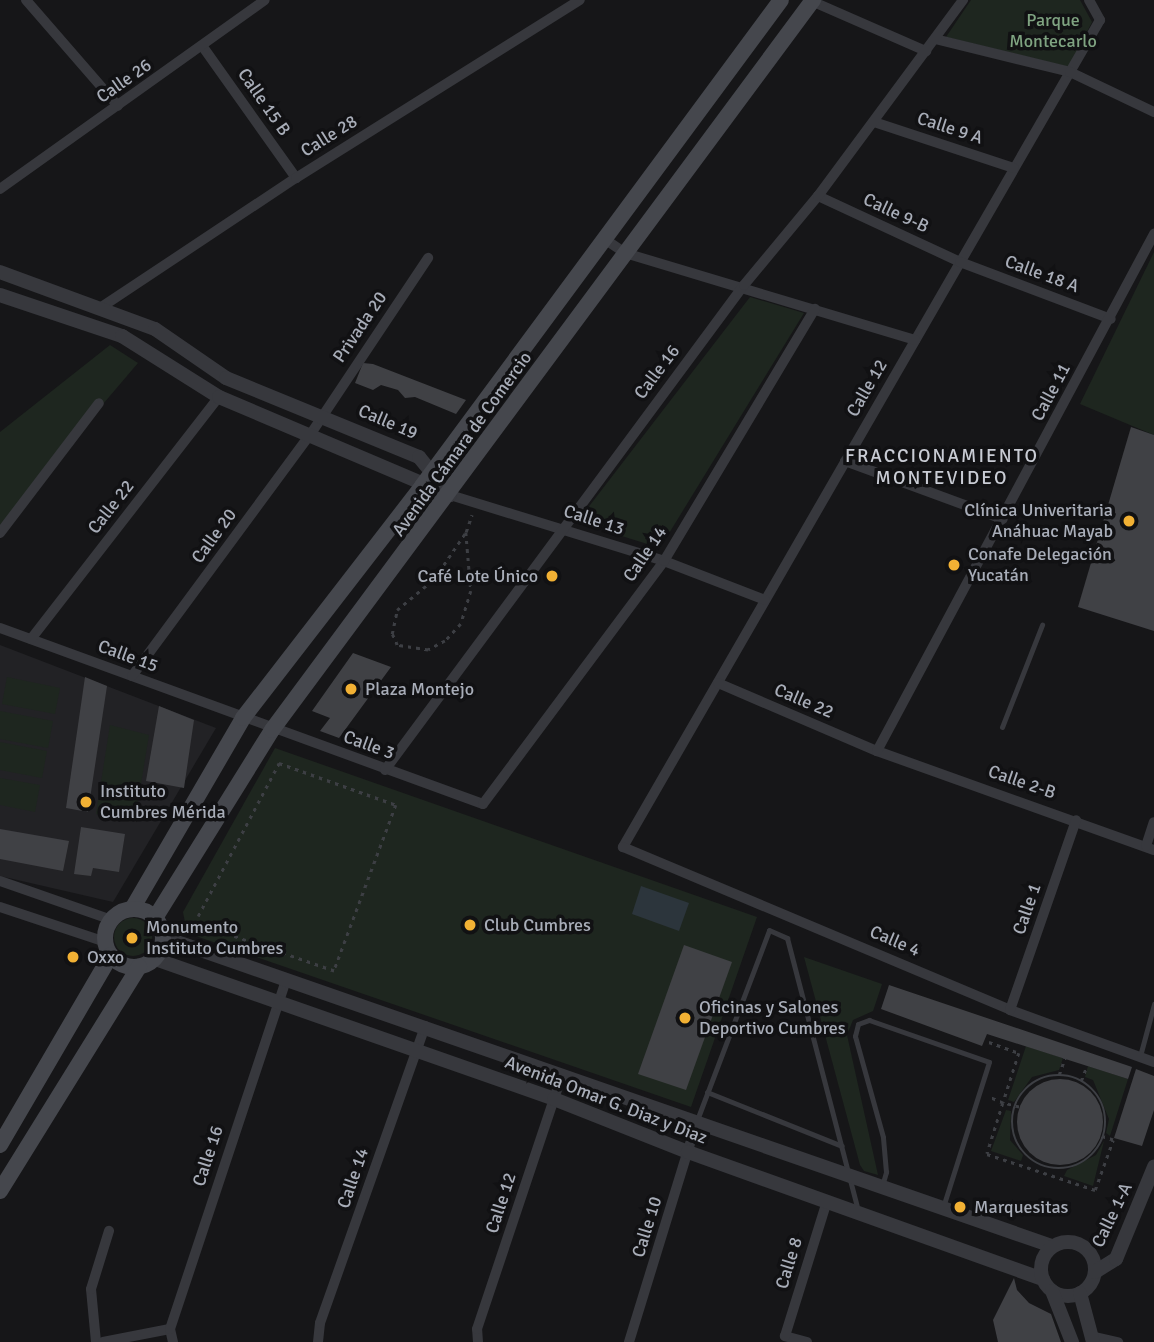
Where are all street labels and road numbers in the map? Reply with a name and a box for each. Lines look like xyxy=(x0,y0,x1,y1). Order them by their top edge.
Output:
street label: Calle 26 xyxy=(92,54,156,108)
street label: Calle 15 B xyxy=(233,64,295,140)
street label: Calle 9 A xyxy=(914,107,986,149)
street label: Calle 28 xyxy=(297,110,361,162)
street label: Calle 9-B xyxy=(860,188,932,238)
street label: Calle 18 A xyxy=(1002,251,1082,297)
street label: Privada 20 xyxy=(328,287,392,367)
street label: Calle 16 xyxy=(630,341,684,403)
street label: Avenida Cámara de Comercio xyxy=(388,347,536,541)
street label: Calle 12 xyxy=(842,356,892,420)
street label: Calle 11 xyxy=(1027,359,1075,425)
street label: Calle 19 xyxy=(355,400,421,444)
street label: Calle 22 xyxy=(83,476,139,538)
street label: Calle 13 xyxy=(561,500,627,540)
street label: Calle 20 xyxy=(187,504,241,568)
street label: Calle 14 xyxy=(619,522,671,586)
street label: Calle 15 xyxy=(95,635,161,677)
street label: Calle 22 xyxy=(771,679,837,723)
street label: Calle 3 xyxy=(341,726,397,764)
street label: Calle 2-B xyxy=(985,760,1059,804)
street label: Calle 1 xyxy=(1008,881,1046,937)
street label: Calle 4 xyxy=(866,921,924,961)
street label: Avenida Omar G. Diaz y Diaz xyxy=(502,1051,710,1149)
street label: Calle 16 xyxy=(188,1123,228,1189)
street label: Calle 14 xyxy=(333,1145,373,1211)
street label: Calle 12 xyxy=(481,1170,521,1236)
street label: Calle 1-A xyxy=(1087,1179,1137,1251)
street label: Calle 10 xyxy=(628,1194,666,1260)
street label: Calle 8 xyxy=(771,1235,807,1291)

